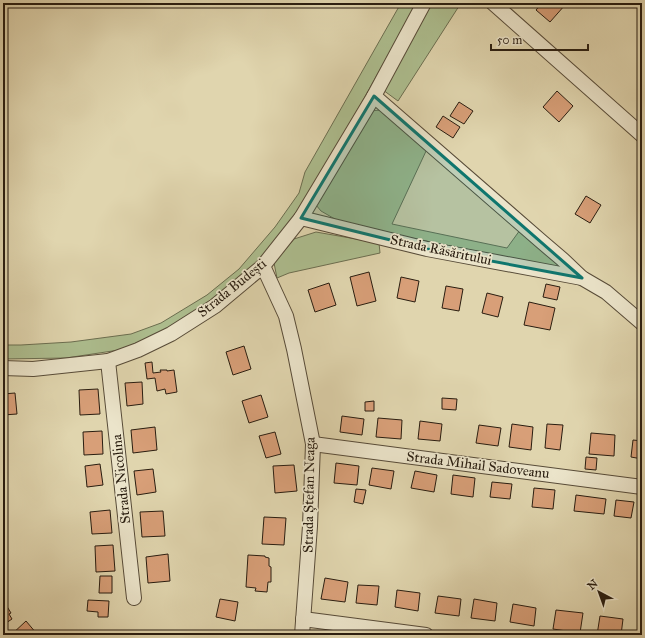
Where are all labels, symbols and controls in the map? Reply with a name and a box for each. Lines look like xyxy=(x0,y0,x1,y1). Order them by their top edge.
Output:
scale bar xyxy=(491,26,588,52)
text: 50 m xyxy=(497,33,522,47)
street label: Strada Răsăritului xyxy=(389,231,493,269)
street label: Strada Budești xyxy=(194,255,270,321)
street label: Strada Nicolina xyxy=(108,433,134,525)
street label: Strada Ștefan Neaga xyxy=(299,437,319,553)
street label: Strada Mihail Sadoveanu xyxy=(405,448,551,482)
north arrow xyxy=(579,572,619,612)
text: N xyxy=(585,576,601,593)

